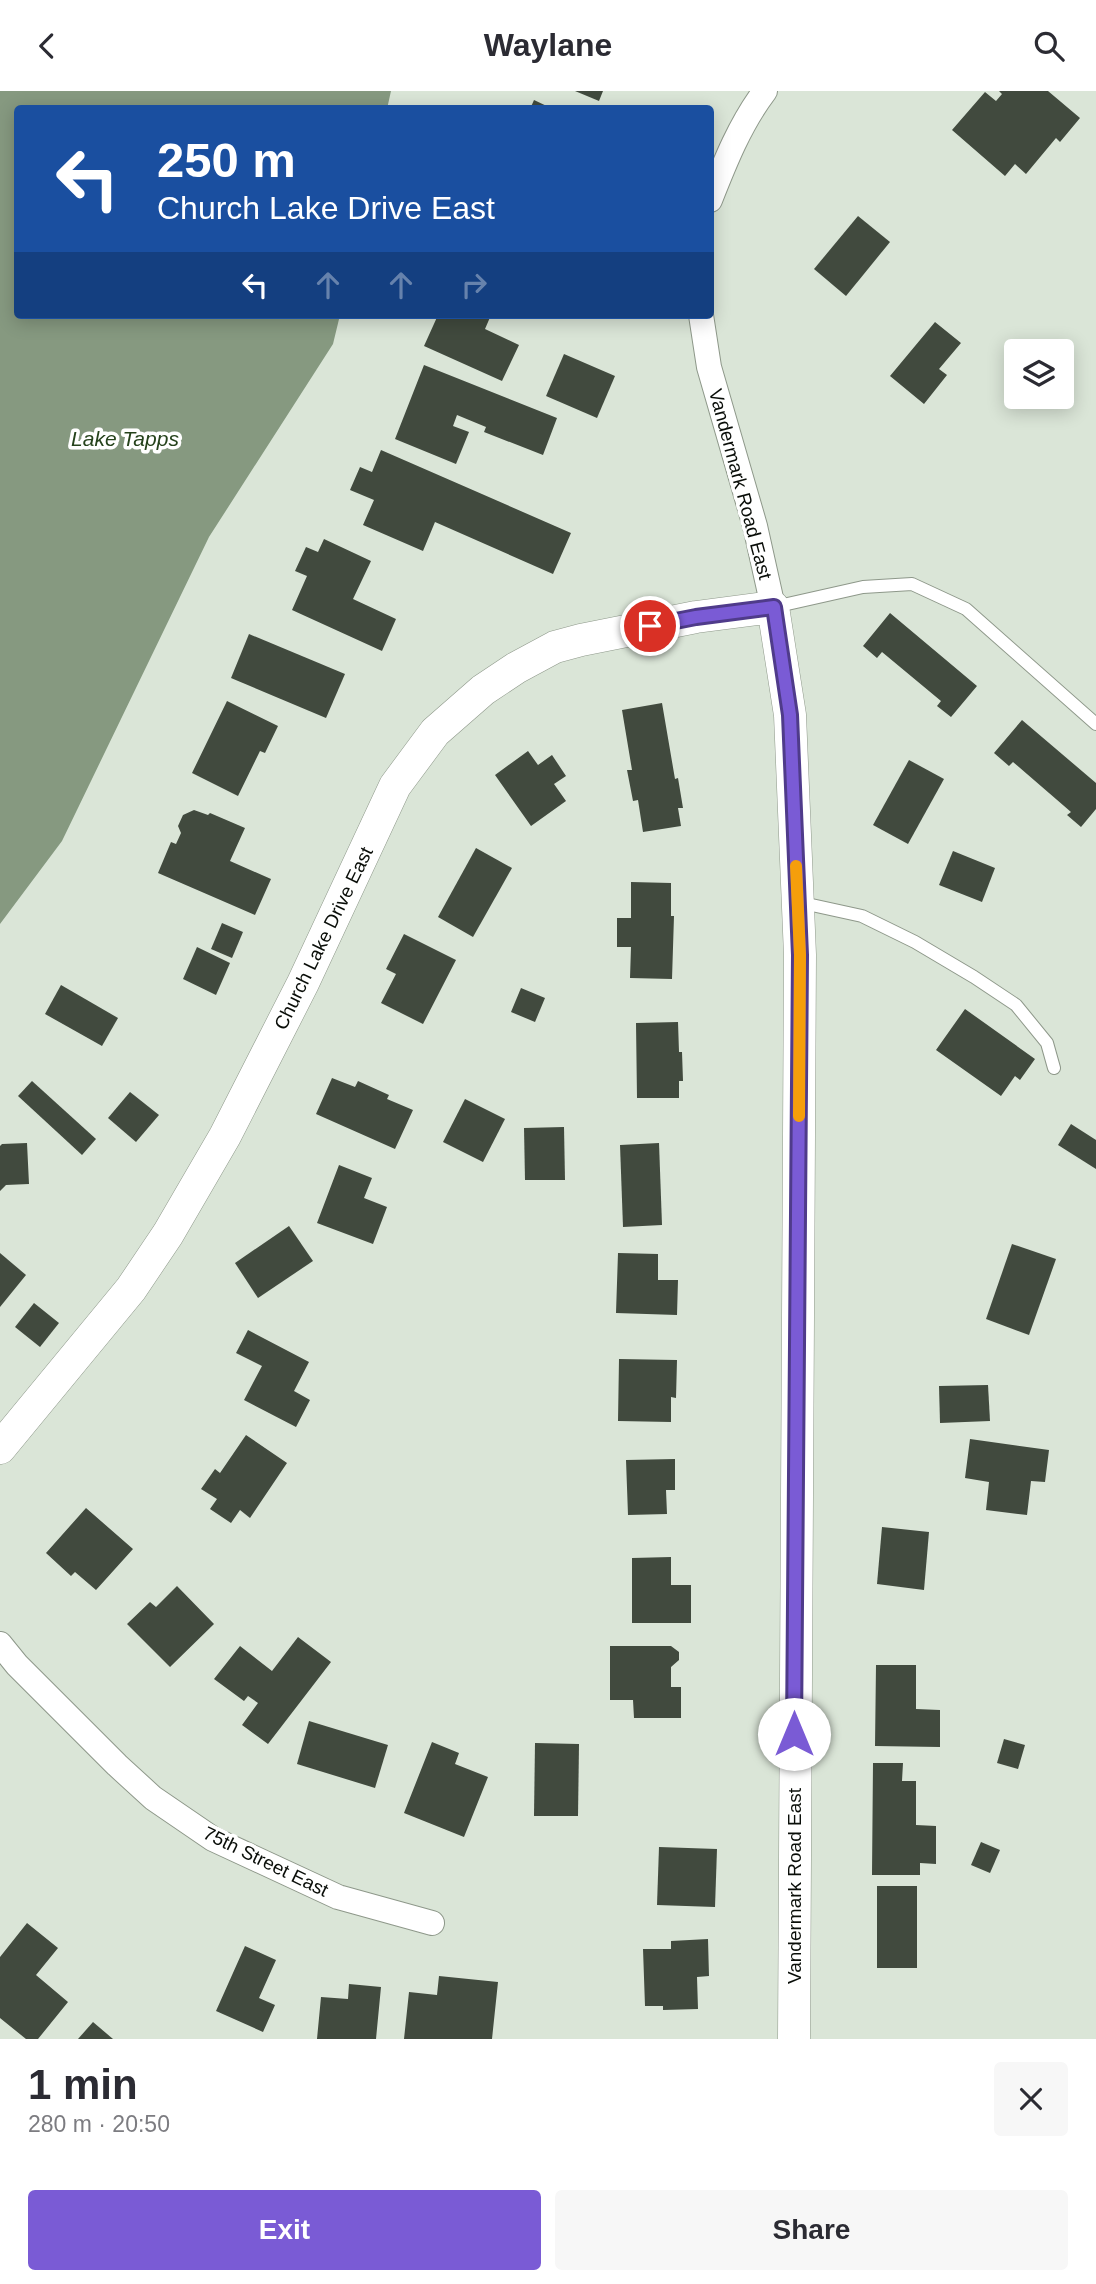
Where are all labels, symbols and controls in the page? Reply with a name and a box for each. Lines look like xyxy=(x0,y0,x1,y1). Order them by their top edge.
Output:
icon: back xyxy=(28,27,66,65)
text: Waylane xyxy=(484,27,612,63)
icon: search xyxy=(1030,27,1068,65)
icon: left xyxy=(42,133,133,224)
text: 250 m xyxy=(157,133,296,187)
text: Church Lake Drive East xyxy=(157,190,495,226)
icon: left xyxy=(236,266,274,304)
icon: ahead xyxy=(309,266,347,304)
icon: ahead xyxy=(382,266,420,304)
icon: right xyxy=(455,266,493,304)
map controls xyxy=(1004,339,1074,409)
button: layers xyxy=(1004,339,1074,409)
street label: Vandermark Road East xyxy=(705,387,776,582)
water label: Lake Tapps xyxy=(71,427,179,450)
pin xyxy=(620,596,680,656)
icon: arrive xyxy=(631,607,669,645)
street label: Church Lake Drive East xyxy=(270,843,377,1033)
position arrow xyxy=(757,1697,831,1771)
street label: Vandermark Road East xyxy=(784,1787,805,1984)
street label: 75th Street East xyxy=(200,1822,332,1901)
text: 1 min xyxy=(28,2061,138,2108)
button: close xyxy=(994,2062,1068,2136)
text: 280 m · 20:50 xyxy=(28,2111,170,2137)
button: Exit xyxy=(28,2190,541,2270)
button: Share xyxy=(555,2190,1068,2270)

